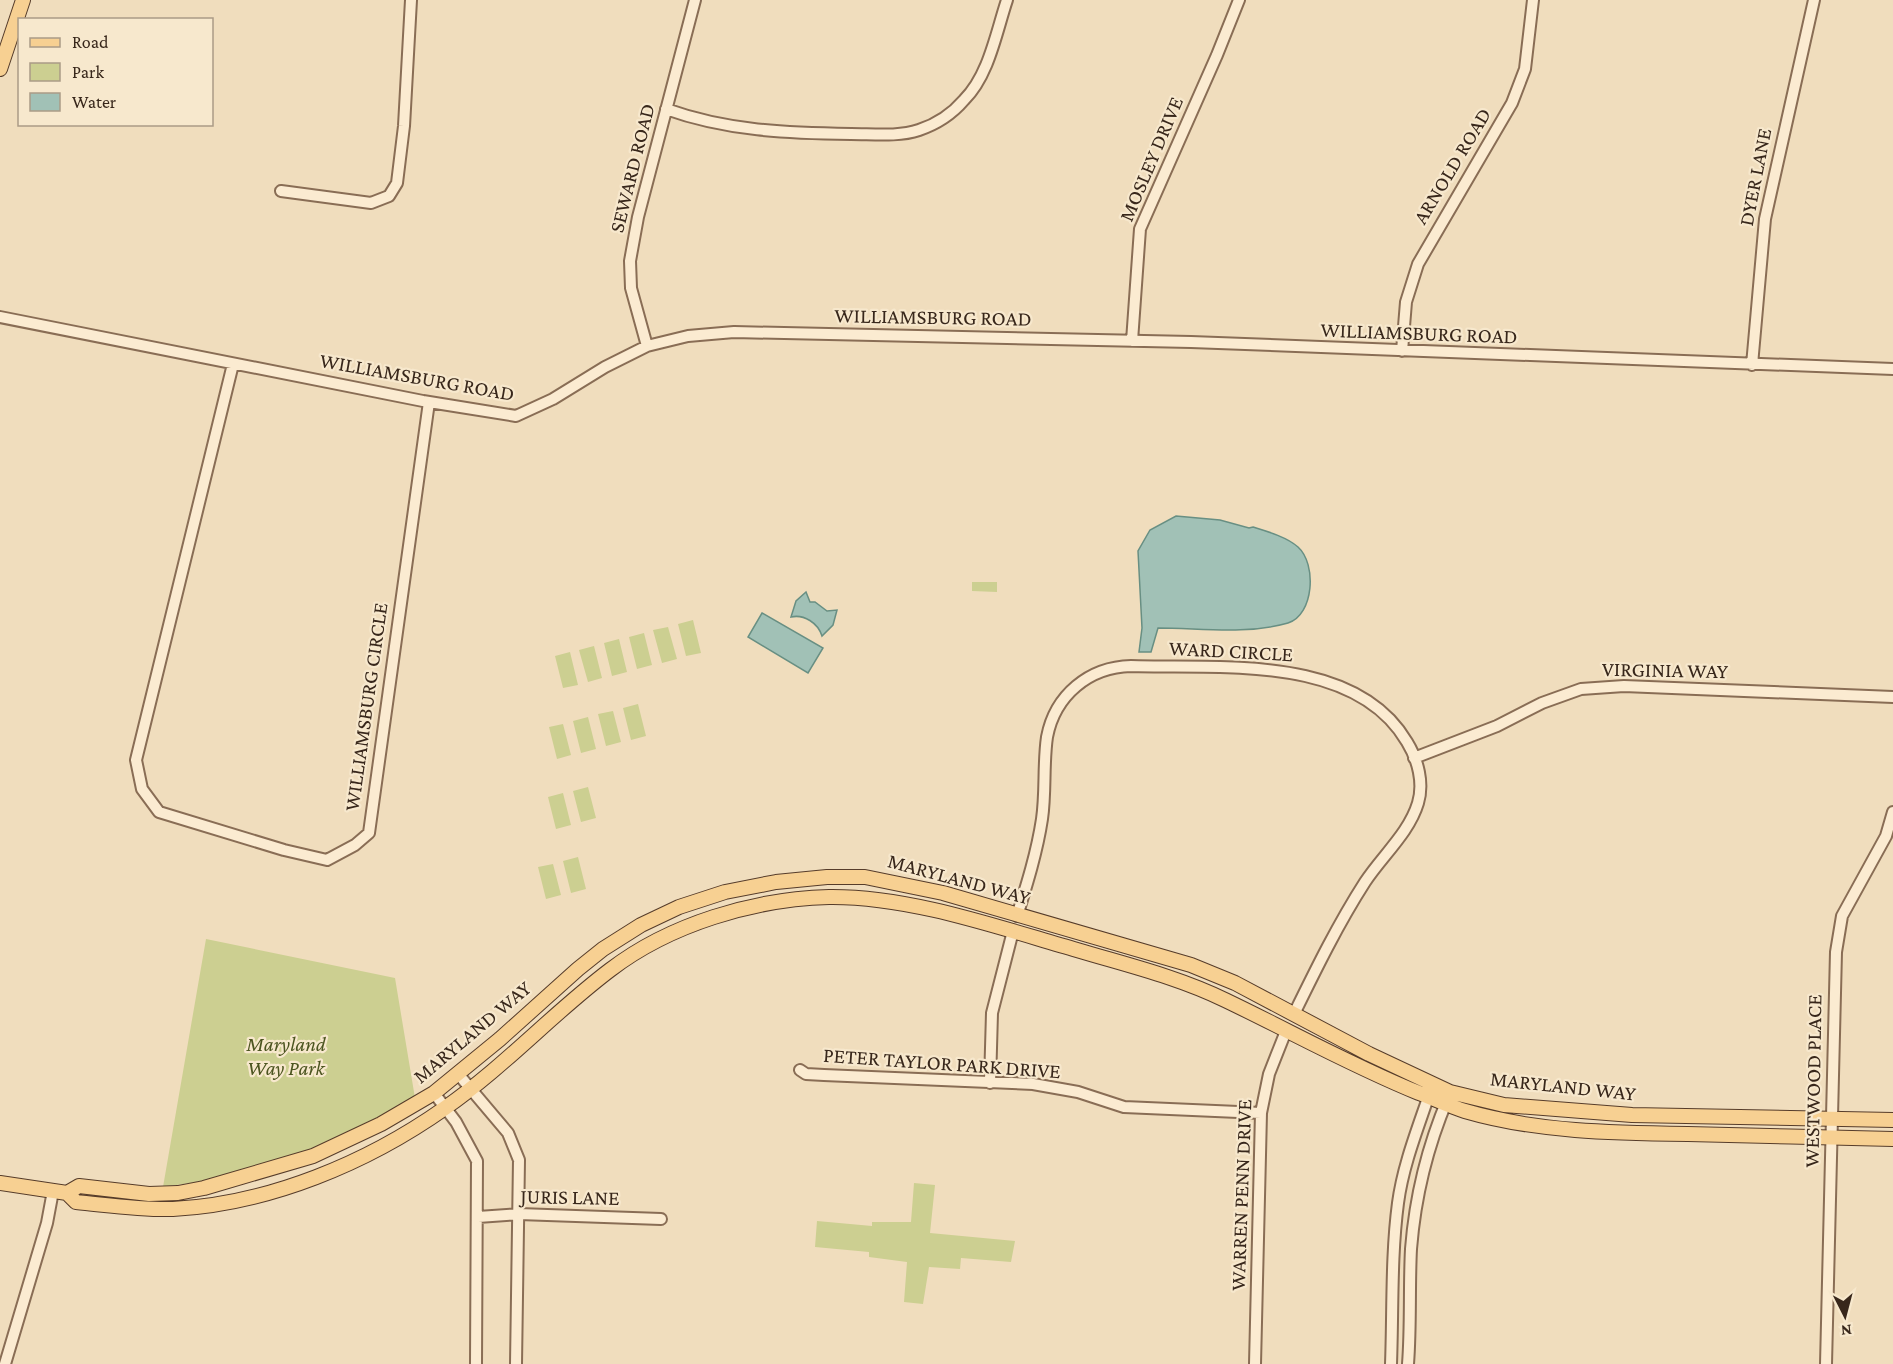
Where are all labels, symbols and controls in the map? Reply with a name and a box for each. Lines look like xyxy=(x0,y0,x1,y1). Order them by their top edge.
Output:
legend xyxy=(18,18,213,126)
text: Road xyxy=(72,32,109,52)
text: Park xyxy=(72,62,104,82)
text: Water xyxy=(72,92,117,112)
street label: MOSLEY DRIVE xyxy=(1114,93,1188,225)
street label: SEWARD ROAD xyxy=(604,101,660,235)
street label: ARNOLD ROAD xyxy=(1408,104,1496,228)
street label: DYER LANE xyxy=(1734,126,1776,228)
street label: WILLIAMSBURG ROAD xyxy=(834,303,1032,331)
street label: WILLIAMSBURG ROAD xyxy=(1320,318,1518,348)
street label: WILLIAMSBURG ROAD xyxy=(318,348,516,406)
street label: WILLIAMSBURG CIRCLE xyxy=(339,601,393,813)
street label: WARD CIRCLE xyxy=(1168,636,1294,666)
street label: VIRGINIA WAY xyxy=(1602,657,1729,683)
street label: MARYLAND WAY xyxy=(885,848,1034,910)
street label: MARYLAND WAY xyxy=(408,975,536,1088)
street label: WESTWOOD PLACE xyxy=(1799,994,1827,1168)
park label: Maryland Way Park xyxy=(245,1032,327,1080)
street label: PETER TAYLOR PARK DRIVE xyxy=(822,1043,1062,1083)
street label: MARYLAND WAY xyxy=(1489,1066,1638,1106)
street label: WARREN PENN DRIVE xyxy=(1226,1099,1256,1291)
street label: JURIS LANE xyxy=(518,1184,620,1210)
north arrow xyxy=(1815,1286,1875,1346)
text: N xyxy=(1840,1321,1853,1339)

